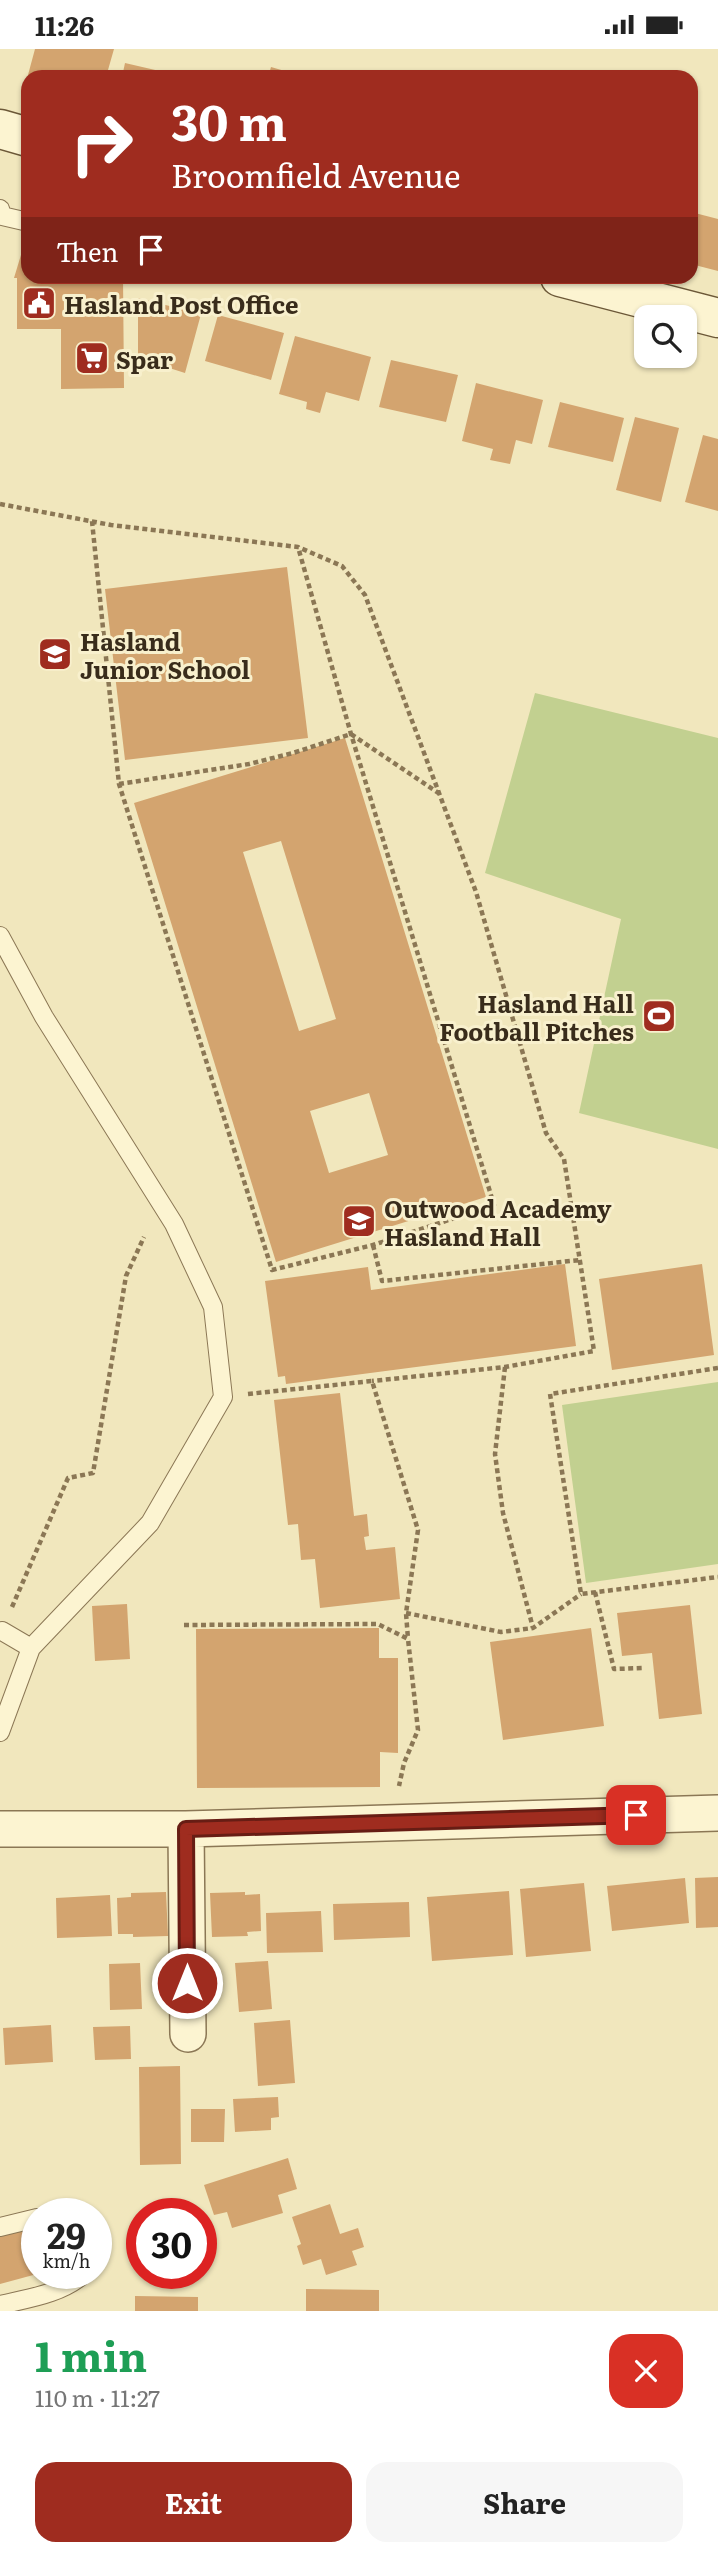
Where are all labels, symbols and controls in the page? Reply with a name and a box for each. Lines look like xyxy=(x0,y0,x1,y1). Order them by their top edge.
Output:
text: 11:26 xyxy=(35,5,94,44)
text: 30 m xyxy=(171,83,287,156)
icon: right xyxy=(56,98,147,189)
text: Broomfield Avenue xyxy=(171,150,461,198)
text: Then xyxy=(56,231,118,270)
icon: arrive xyxy=(132,231,170,269)
public building icon: Hasland Post Office xyxy=(20,284,58,322)
place label: Hasland Post Office xyxy=(64,286,299,321)
map controls xyxy=(634,305,697,368)
button: search xyxy=(634,305,697,368)
supermarket icon: Spar xyxy=(73,339,111,377)
place label: Spar xyxy=(116,341,173,376)
place label: Hasland Junior School xyxy=(80,623,250,686)
school or university icon: Hasland Junior School xyxy=(36,635,74,673)
place label: Hasland Hall Football Pitches xyxy=(439,985,634,1048)
sports icon: Hasland Hall Football Pitches xyxy=(640,997,678,1035)
place label: Outwood Academy Hasland Hall xyxy=(384,1190,612,1253)
school or university icon: Outwood Academy Hasland Hall xyxy=(340,1202,378,1240)
pin xyxy=(606,1785,666,1845)
icon: arrive xyxy=(617,1796,655,1834)
position arrow xyxy=(150,1946,224,2020)
speed limit sign: 30 xyxy=(126,2198,217,2289)
text: 29 xyxy=(47,2208,86,2260)
text: km/h xyxy=(43,2247,90,2274)
text: 1 min xyxy=(35,2323,147,2385)
button: close xyxy=(609,2334,683,2408)
text: 110 m · 11:27 xyxy=(35,2380,160,2414)
button: Exit xyxy=(35,2462,352,2542)
button: Share xyxy=(366,2462,683,2542)

